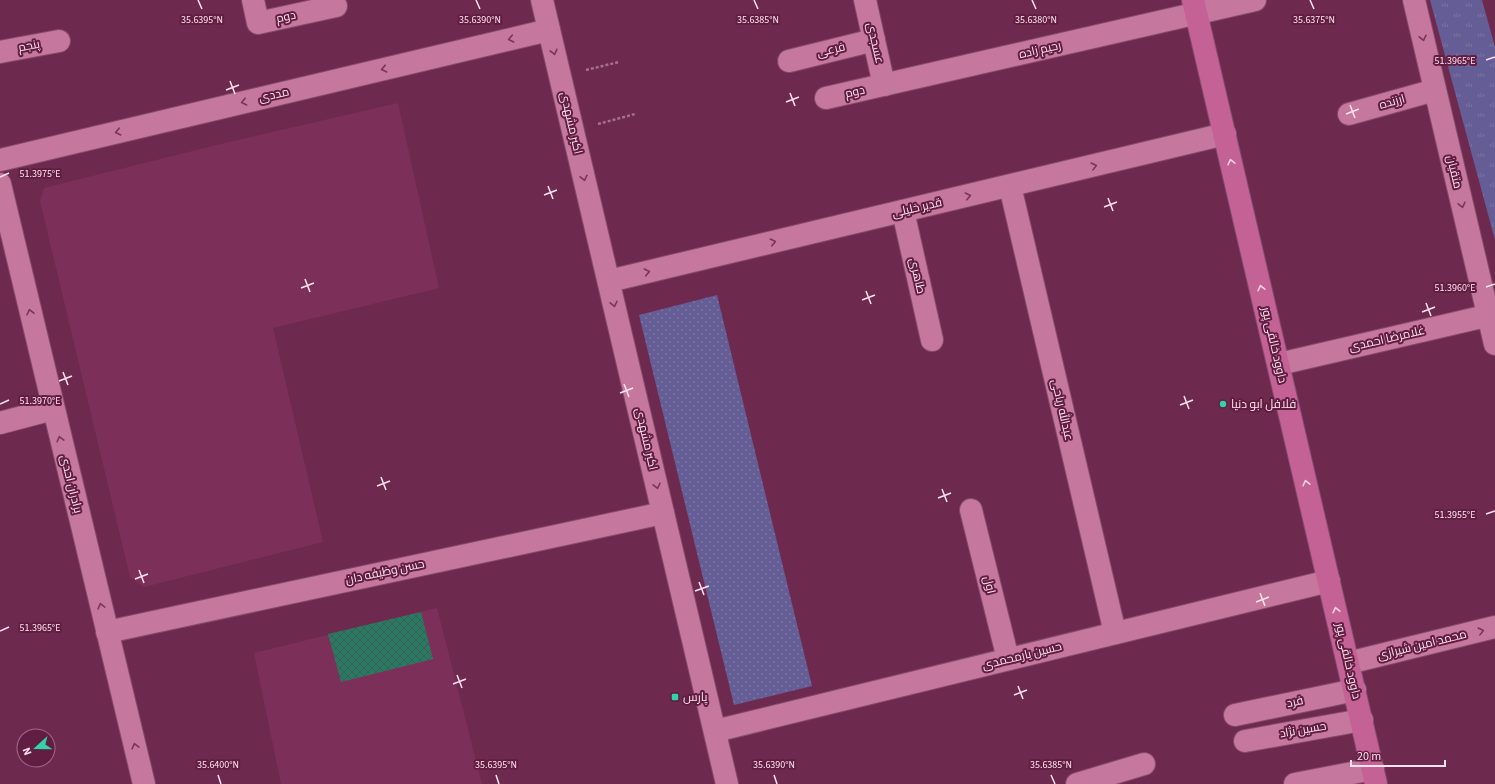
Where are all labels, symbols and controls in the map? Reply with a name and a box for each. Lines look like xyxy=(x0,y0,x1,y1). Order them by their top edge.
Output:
street label: دوم xyxy=(275,7,298,27)
text: 35.6395°N xyxy=(181,13,223,27)
text: 35.6390°N xyxy=(459,13,501,27)
text: 35.6385°N xyxy=(737,13,779,27)
text: 35.6380°N xyxy=(1015,13,1057,27)
text: 35.6375°N xyxy=(1293,13,1335,27)
street label: عسجدی xyxy=(862,21,888,65)
one-way arrow xyxy=(508,34,514,42)
street label: پنجم xyxy=(17,35,42,56)
one-way arrow xyxy=(1418,35,1426,41)
street label: رحیم زاده xyxy=(1017,37,1063,63)
street label: فرعی xyxy=(815,38,847,62)
one-way arrow xyxy=(549,48,558,55)
text: 51.3965°E xyxy=(1435,54,1475,68)
one-way arrow xyxy=(381,64,388,72)
street label: دوم xyxy=(844,82,867,102)
street label: مددی xyxy=(257,83,291,107)
street label: اکبر مشهدی xyxy=(556,90,586,156)
street label: ارزنده xyxy=(1377,90,1407,114)
one-way arrow xyxy=(241,97,248,106)
one-way arrow xyxy=(115,127,121,135)
street label: متقیان xyxy=(1442,154,1466,190)
one-way arrow xyxy=(1228,159,1236,165)
one-way arrow xyxy=(1091,162,1097,170)
text: 51.3975°E xyxy=(20,167,60,181)
one-way arrow xyxy=(579,174,588,181)
one-way arrow xyxy=(964,192,971,200)
street label: قدیر خلیلی xyxy=(890,194,944,222)
one-way arrow xyxy=(1458,202,1466,209)
one-way arrow xyxy=(769,238,776,247)
street label: طاهری xyxy=(905,256,929,296)
one-way arrow xyxy=(643,269,650,277)
text: 51.3960°E xyxy=(1435,281,1475,295)
one-way arrow xyxy=(1257,285,1265,291)
one-way arrow xyxy=(610,301,618,308)
street label: داوود خالقی پور xyxy=(1257,304,1291,385)
one-way arrow xyxy=(27,309,35,316)
street label: غلامرضا احمدی xyxy=(1347,322,1427,356)
street label: عبدالله ریاحی xyxy=(1047,378,1077,442)
text: 51.3970°E xyxy=(20,394,60,408)
place label: فلافل ابو دنیا xyxy=(1231,396,1296,413)
marker: فلافل ابو دنیا xyxy=(1218,399,1228,409)
street label: اکبر مشهدی xyxy=(631,406,661,472)
one-way arrow xyxy=(57,436,65,442)
street label: برادران احدی xyxy=(56,453,86,515)
one-way arrow xyxy=(1303,480,1311,486)
one-way arrow xyxy=(652,482,660,489)
text: 51.3955°E xyxy=(1435,508,1475,522)
street label: حسن وظیفه دان xyxy=(344,555,426,589)
street label: اول xyxy=(979,574,999,596)
one-way arrow xyxy=(97,603,105,609)
one-way arrow xyxy=(1332,606,1340,613)
street label: داوود خالقی پور xyxy=(1331,620,1365,701)
text: 51.3965°E xyxy=(20,621,60,635)
street label: محمد امین شیرازی xyxy=(1376,626,1468,664)
one-way arrow xyxy=(1478,627,1485,635)
street label: حسین یارمحمدی xyxy=(980,638,1064,674)
place label: پارس xyxy=(683,689,708,706)
marker: پارس xyxy=(670,692,680,702)
street label: فرد xyxy=(1285,692,1305,712)
street label: حسین نژاد xyxy=(1278,718,1328,742)
north arrow xyxy=(16,728,56,768)
scale bar xyxy=(1351,742,1445,768)
one-way arrow xyxy=(131,743,139,749)
text: N xyxy=(19,745,35,758)
text: 20 m xyxy=(1357,748,1381,765)
text: 35.6400°N xyxy=(197,758,239,772)
text: 35.6395°N xyxy=(475,758,517,772)
text: 35.6390°N xyxy=(753,758,795,772)
text: 35.6385°N xyxy=(1030,758,1072,772)

